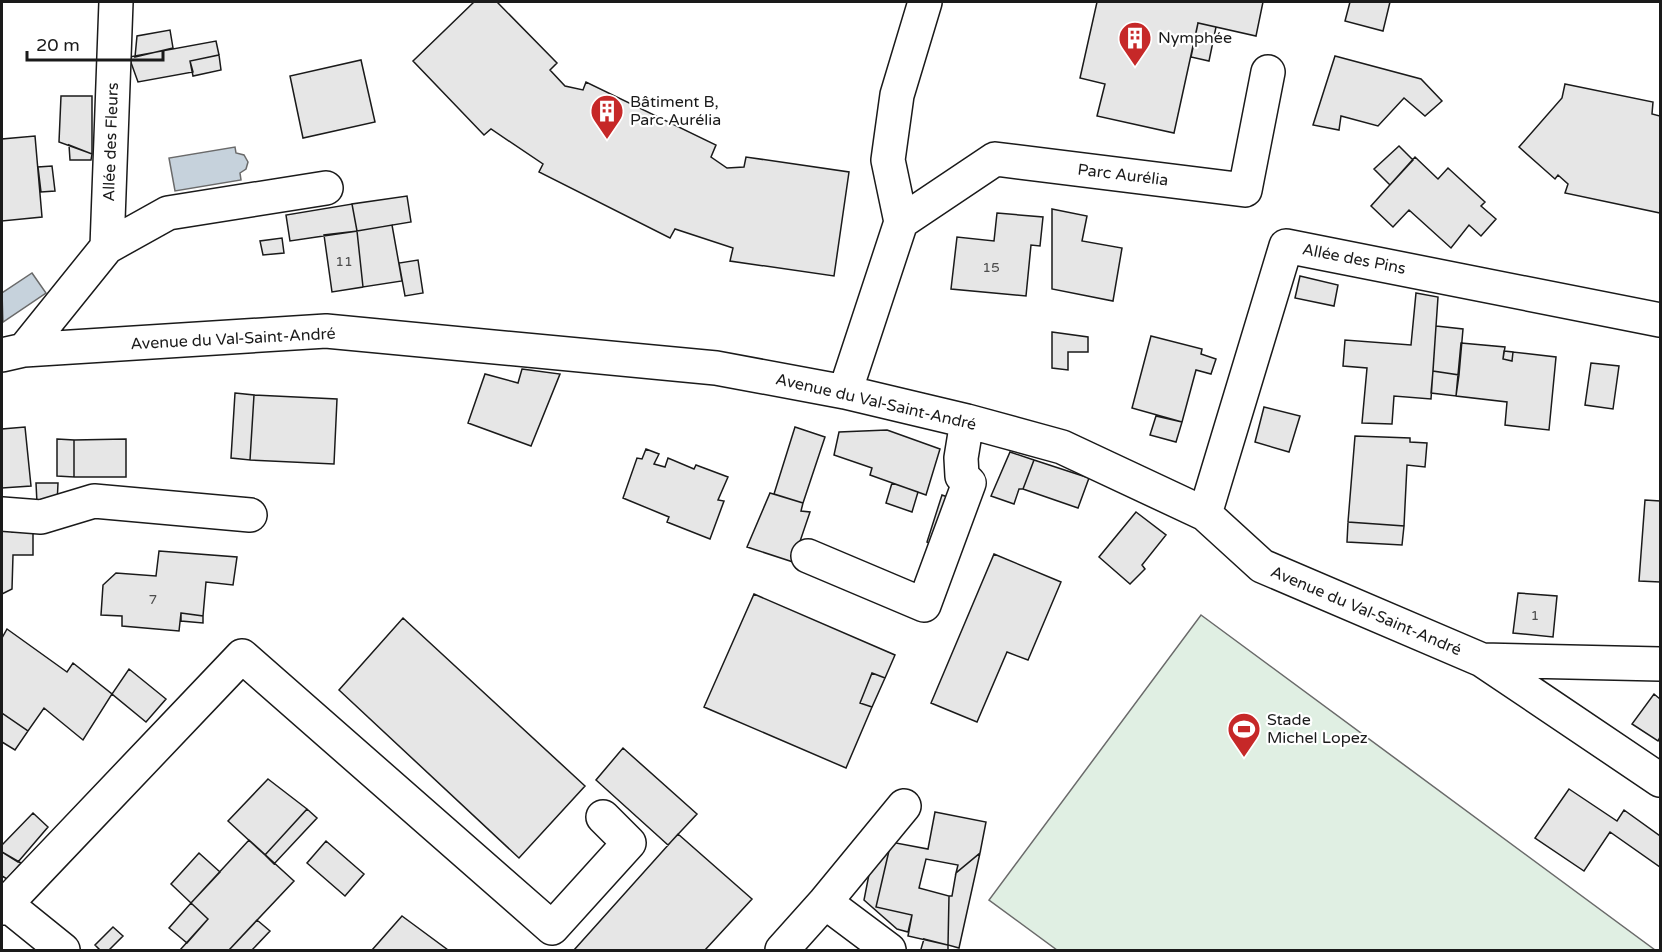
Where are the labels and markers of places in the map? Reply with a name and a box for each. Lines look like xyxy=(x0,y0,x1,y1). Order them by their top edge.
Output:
building icon: Nymphée xyxy=(1117,20,1153,67)
place label: Nymphée xyxy=(1158,28,1232,48)
place label: Bâtiment B, Parc Aurélia xyxy=(630,92,721,130)
building icon: Bâtiment B, Parc Aurélia xyxy=(589,93,625,140)
place label: Stade Michel Lopez xyxy=(1267,710,1368,748)
sports icon: Stade Michel Lopez xyxy=(1226,711,1262,758)

